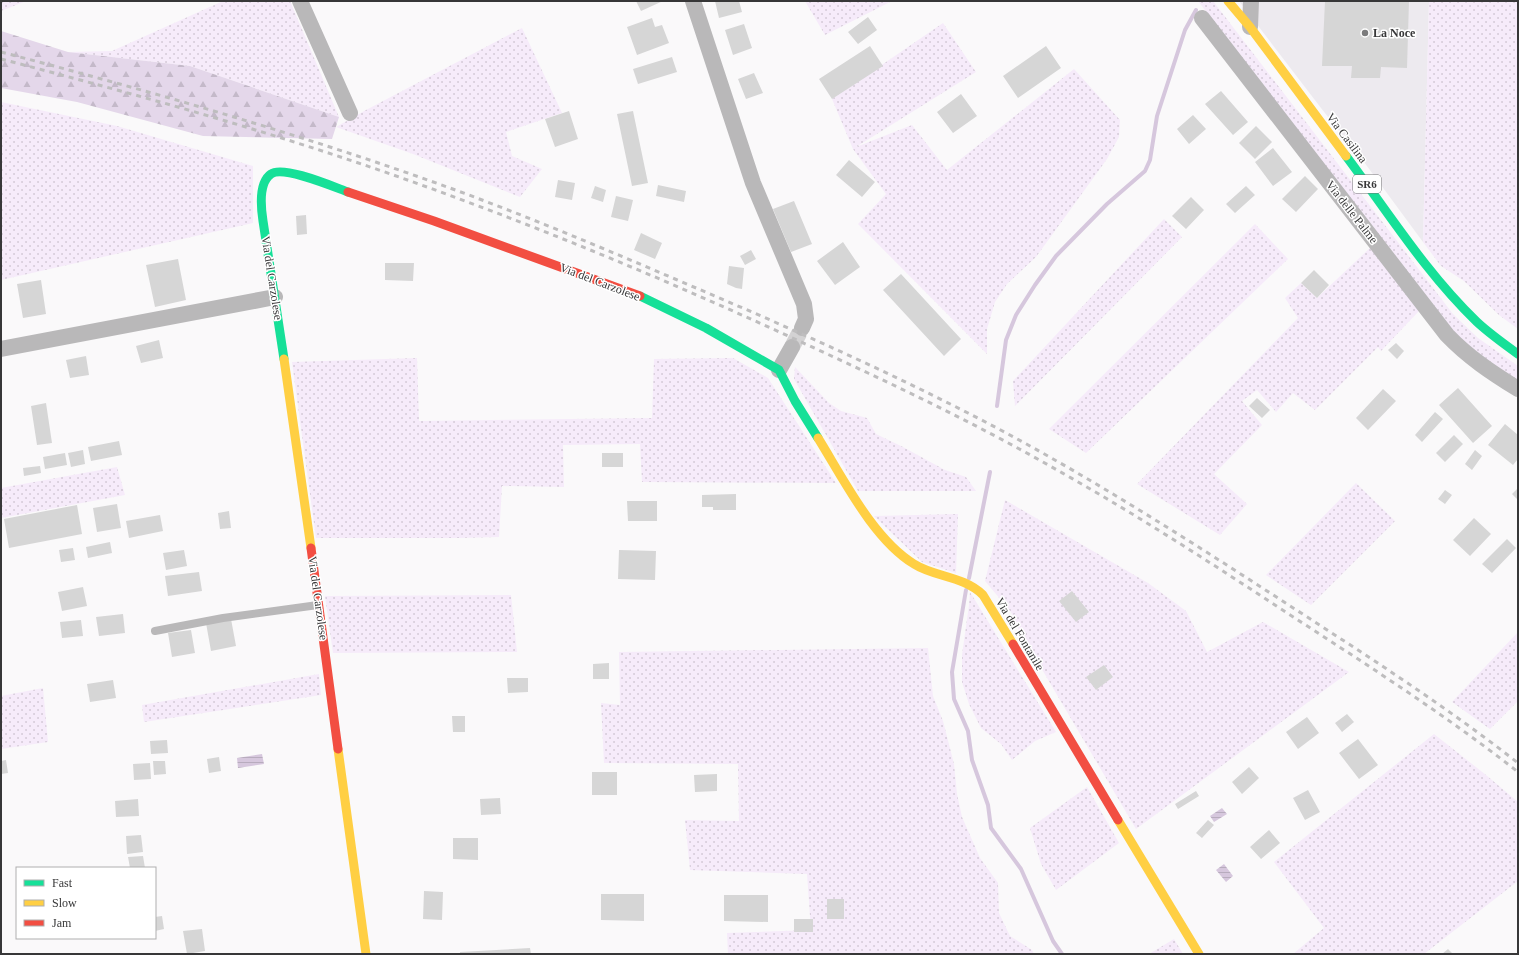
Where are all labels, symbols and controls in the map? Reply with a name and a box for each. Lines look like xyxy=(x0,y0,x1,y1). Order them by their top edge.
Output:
place label: La Noce xyxy=(1373,26,1416,40)
marker: La Noce xyxy=(1360,28,1370,38)
street label: Via Casilina xyxy=(1324,110,1371,166)
road number: SR6 xyxy=(1353,175,1381,193)
street label: Via delle Palme xyxy=(1323,178,1381,246)
street label: Via del Carzolese xyxy=(258,235,286,321)
street label: Via del Carzolese xyxy=(558,260,642,304)
street label: Via del Carzolese xyxy=(305,555,331,641)
street label: Via del Fontanile xyxy=(993,595,1047,673)
legend xyxy=(16,867,156,939)
text: Fast xyxy=(52,876,73,890)
text: Slow xyxy=(52,896,77,910)
text: Jam xyxy=(52,916,72,930)

